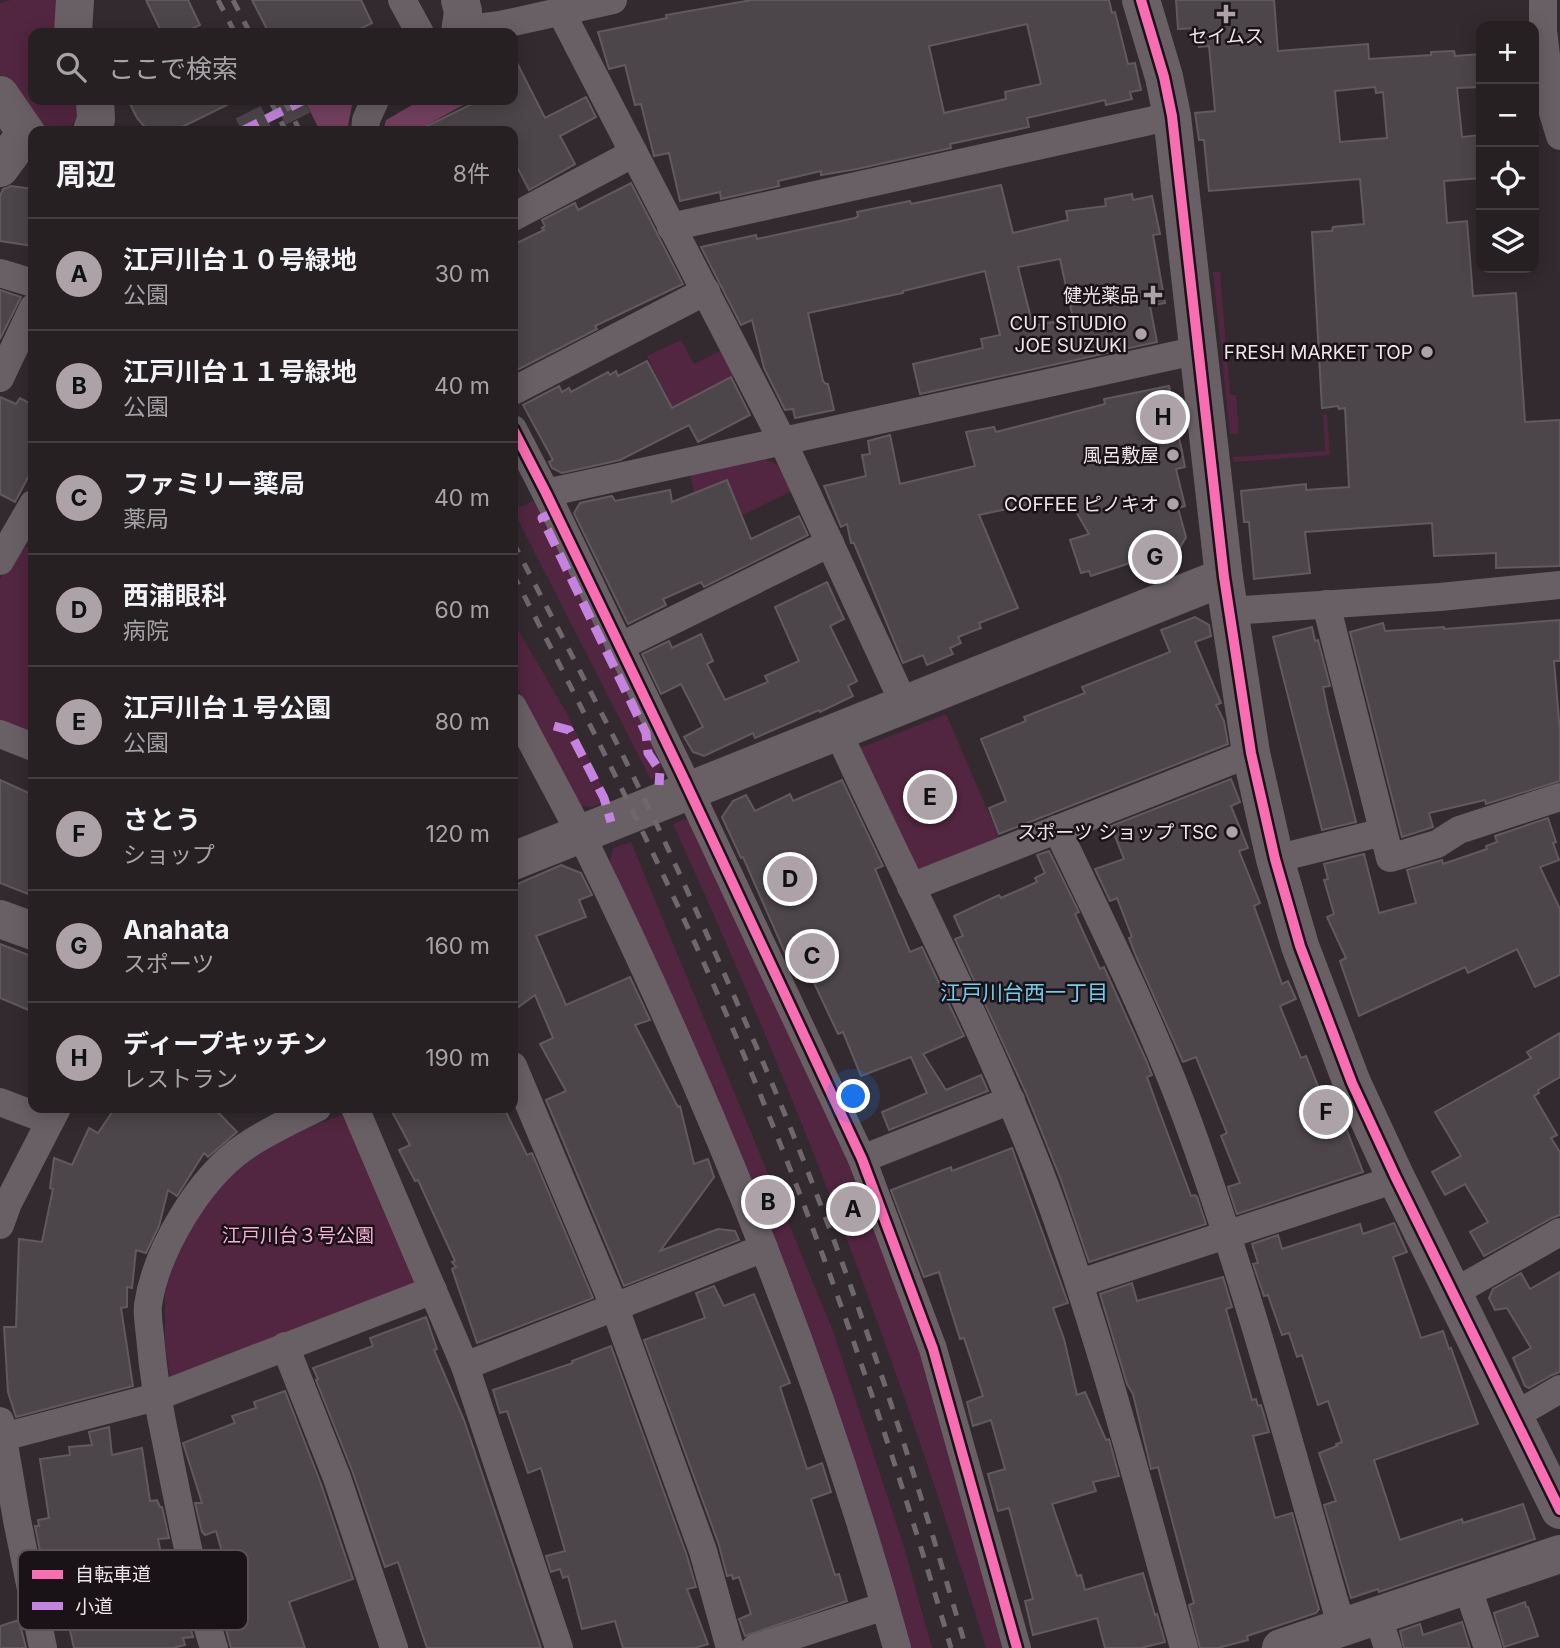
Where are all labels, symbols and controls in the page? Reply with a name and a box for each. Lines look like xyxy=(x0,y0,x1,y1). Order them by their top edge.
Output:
marker: セイムス xyxy=(1218,6,1234,22)
map controls xyxy=(1476,21,1539,273)
button: + xyxy=(1476,21,1539,84)
place label: セイムス xyxy=(1188,25,1264,48)
search box xyxy=(28,28,518,105)
icon: search xyxy=(52,48,90,86)
text: ここで検索 xyxy=(108,53,238,84)
button: − xyxy=(1476,84,1539,147)
button: locate xyxy=(1476,147,1539,210)
text: 周辺 xyxy=(56,156,116,192)
text: 8件 xyxy=(453,160,490,188)
button: layers xyxy=(1476,210,1539,273)
text: 江戸川台１０号緑地 xyxy=(123,244,357,275)
text: A xyxy=(70,260,88,288)
text: 30 m xyxy=(435,260,490,288)
text: 公園 xyxy=(123,281,169,309)
place label: 健光薬品 xyxy=(1063,284,1139,307)
marker: 健光薬品 xyxy=(1145,287,1161,303)
place label: CUT STUDIO JOE SUZUKI xyxy=(1009,312,1127,357)
marker: CUT STUDIO JOE SUZUKI xyxy=(1133,326,1149,342)
place label: FRESH MARKET TOP xyxy=(1224,341,1413,364)
marker: FRESH MARKET TOP xyxy=(1419,344,1435,360)
text: 江戸川台１１号緑地 xyxy=(123,356,357,387)
text: B xyxy=(71,372,87,400)
text: 40 m xyxy=(434,372,490,400)
pin: H xyxy=(1140,391,1186,443)
text: 公園 xyxy=(123,393,169,421)
place label: 風呂敷屋 xyxy=(1083,444,1159,467)
marker: 風呂敷屋 xyxy=(1165,447,1181,463)
text: ファミリー薬局 xyxy=(123,468,305,499)
text: C xyxy=(70,484,88,512)
text: 40 m xyxy=(434,484,490,512)
place label: COFFEE ピノキオ xyxy=(1004,493,1159,516)
marker: COFFEE ピノキオ xyxy=(1165,496,1181,512)
text: 薬局 xyxy=(123,505,169,533)
pin: G xyxy=(1132,531,1178,583)
text: 西浦眼科 xyxy=(123,580,227,611)
text: D xyxy=(71,596,87,624)
text: 60 m xyxy=(435,596,490,624)
text: 病院 xyxy=(123,617,169,645)
text: 江戸川台１号公園 xyxy=(123,692,331,723)
text: E xyxy=(72,708,86,736)
text: 80 m xyxy=(435,708,490,736)
text: 公園 xyxy=(123,729,169,757)
pin: E xyxy=(907,771,953,823)
text: さとう xyxy=(123,804,201,835)
text: F xyxy=(72,820,86,848)
text: 120 m xyxy=(425,820,490,848)
place label: スポーツ ショップ TSC xyxy=(1017,821,1218,844)
marker: スポーツ ショップ TSC xyxy=(1224,824,1240,840)
text: ショップ xyxy=(123,841,215,869)
pin: D xyxy=(767,853,813,905)
text: Anahata xyxy=(123,914,230,945)
pin: C xyxy=(789,930,835,982)
text: G xyxy=(70,932,88,960)
text: 160 m xyxy=(425,932,490,960)
text: スポーツ xyxy=(123,950,215,978)
district label: 江戸川台西一丁目 xyxy=(940,980,1108,1005)
text: ディープキッチン xyxy=(123,1028,328,1059)
text: H xyxy=(70,1044,88,1072)
text: 190 m xyxy=(425,1044,490,1072)
text: レストラン xyxy=(123,1065,238,1093)
your location xyxy=(836,1079,870,1113)
pin: F xyxy=(1303,1086,1349,1138)
pin: B xyxy=(745,1176,791,1228)
pin: A xyxy=(830,1183,876,1235)
park label: 江戸川台３号公園 xyxy=(222,1224,374,1247)
legend xyxy=(18,1550,248,1630)
text: 自転車道 xyxy=(75,1563,151,1586)
text: 小道 xyxy=(75,1595,113,1618)

